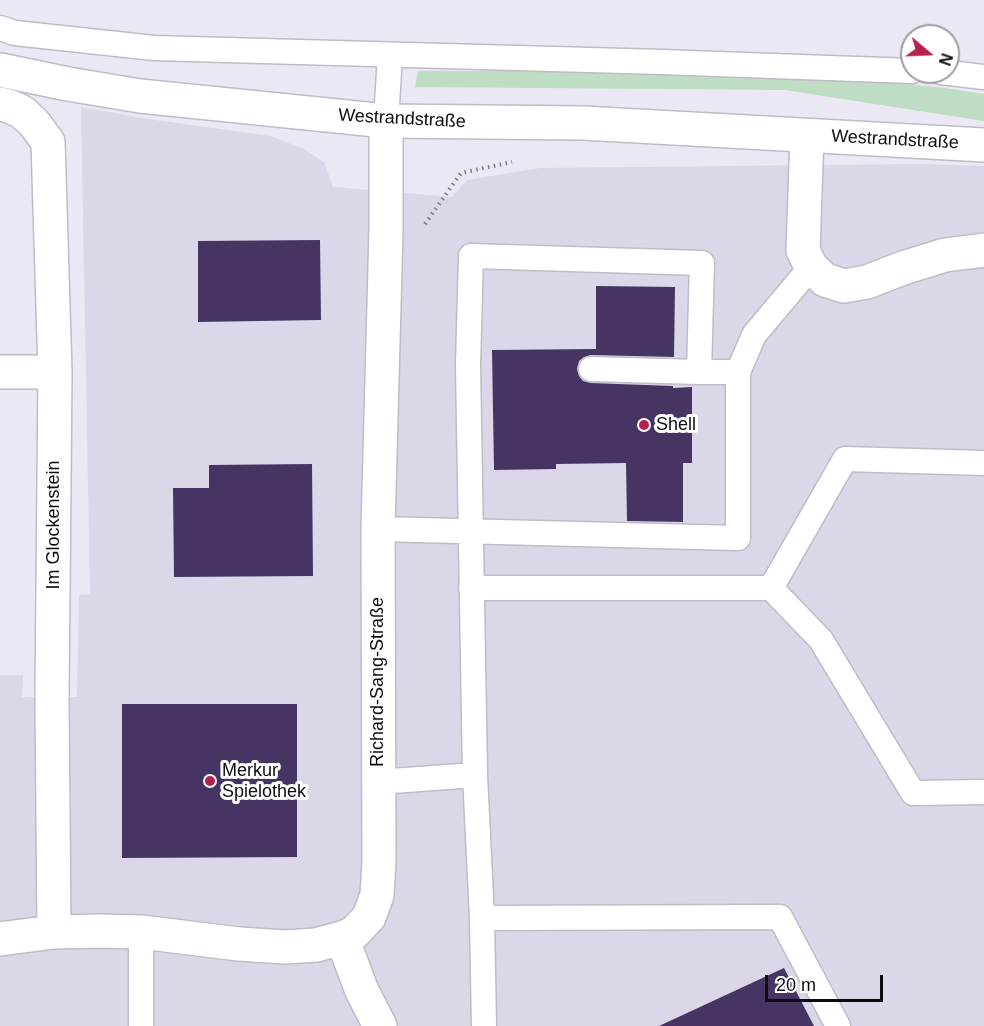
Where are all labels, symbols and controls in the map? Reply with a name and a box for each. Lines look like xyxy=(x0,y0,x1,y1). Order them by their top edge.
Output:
north arrow xyxy=(900,24,960,84)
text: N xyxy=(936,51,956,68)
street label: Westrandstraße xyxy=(338,105,466,133)
street label: Westrandstraße xyxy=(831,126,959,154)
place label: Shell xyxy=(656,414,696,436)
marker: Shell xyxy=(637,418,651,432)
street label: Im Glockenstein xyxy=(43,460,65,590)
street label: Richard-Sang-Straße xyxy=(367,597,389,767)
place label: Merkur Spielothek xyxy=(222,760,306,802)
marker: Merkur Spielothek xyxy=(203,774,217,788)
scale bar xyxy=(768,963,886,1001)
text: 20 m xyxy=(776,975,816,995)

